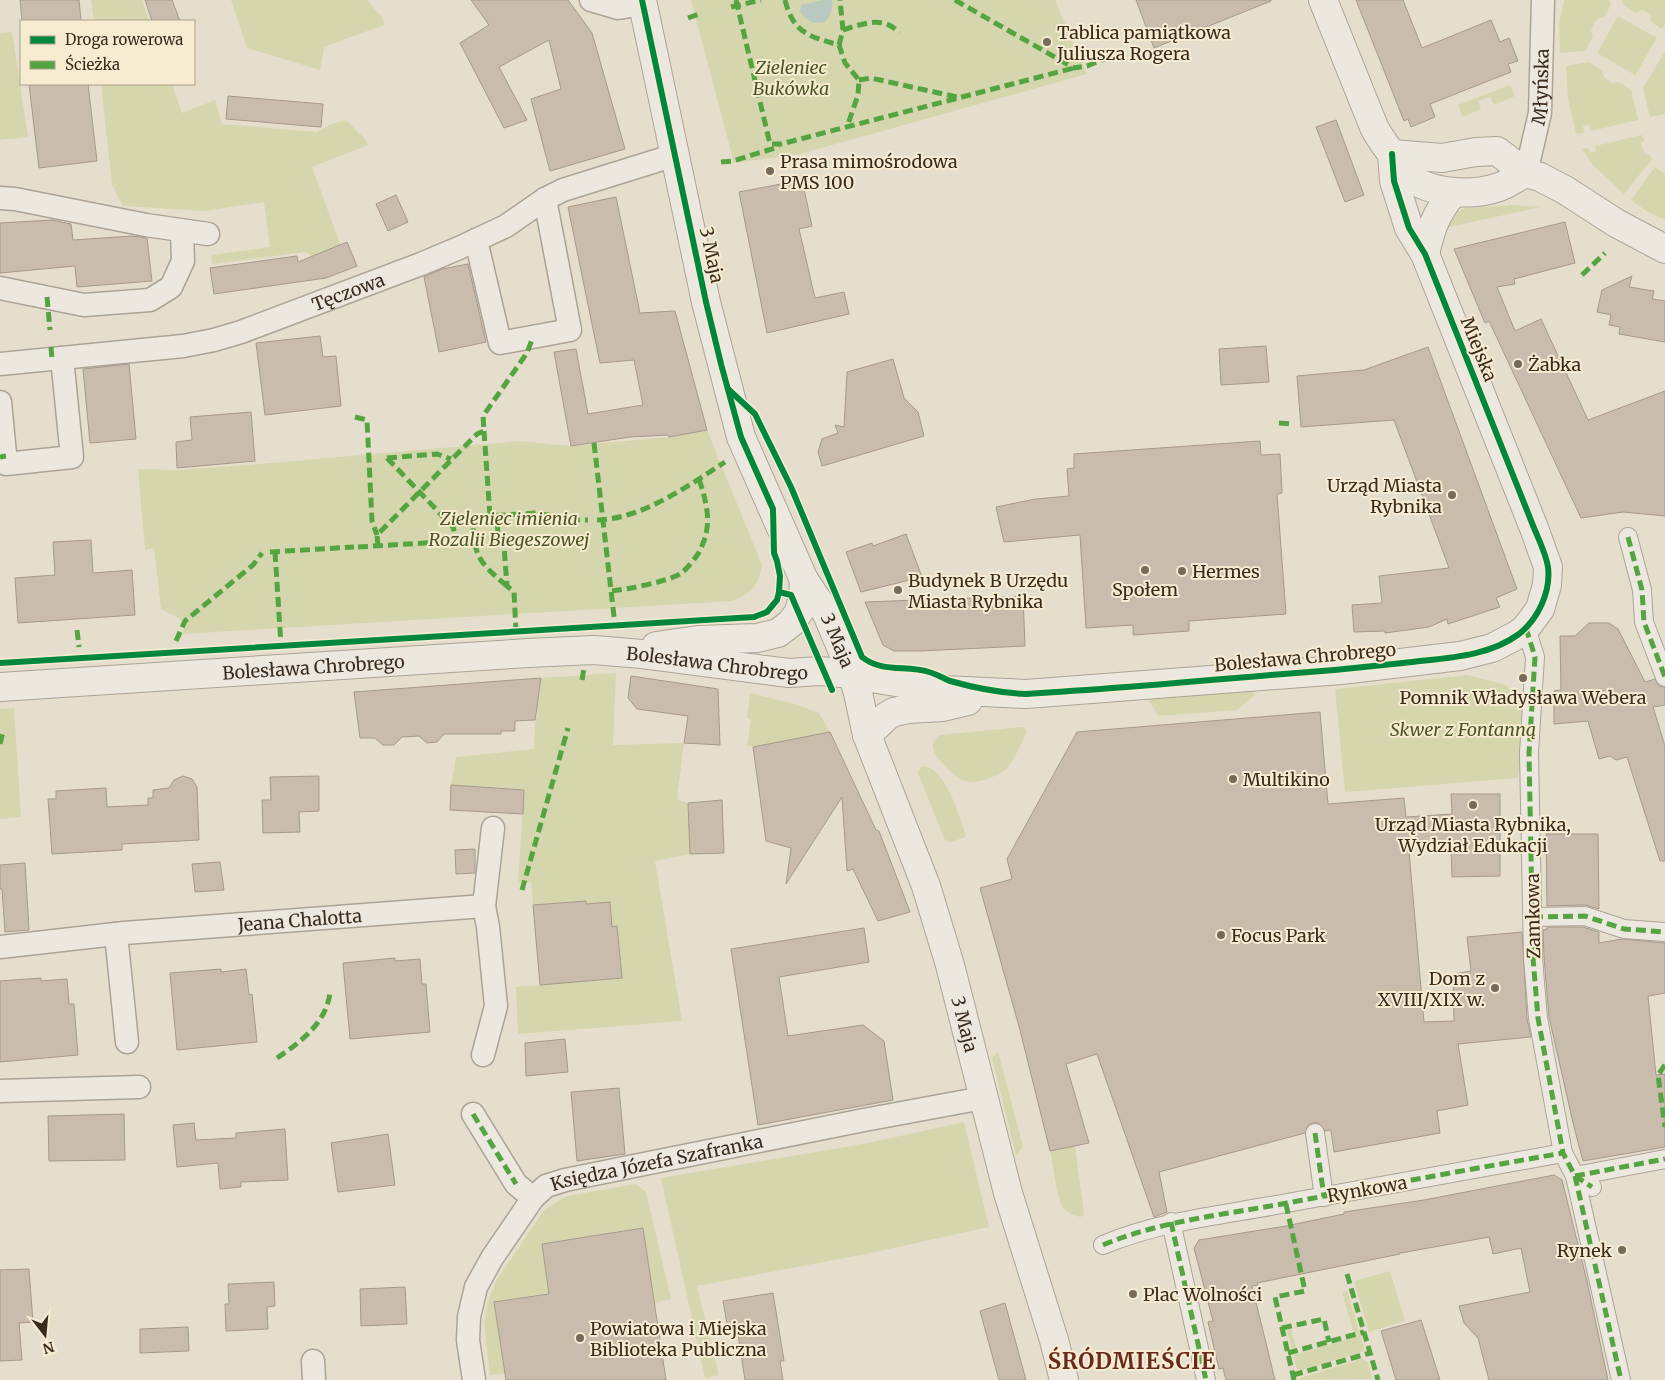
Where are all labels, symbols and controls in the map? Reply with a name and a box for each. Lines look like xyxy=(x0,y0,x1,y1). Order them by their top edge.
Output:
legend xyxy=(20,20,195,85)
place label: Tablica pamiątkowa Juliusza Rogera xyxy=(1056,21,1231,65)
text: Droga rowerowa xyxy=(65,30,183,49)
marker: Tablica pamiątkowa Juliusza Rogera xyxy=(1041,36,1053,48)
street label: Młyńska xyxy=(1526,48,1553,127)
text: Ścieżka xyxy=(65,54,120,74)
park label: Zieleniec Bukówka xyxy=(753,56,829,100)
place label: Prasa mimośrodowa PMS 100 xyxy=(780,150,958,194)
marker: Prasa mimośrodowa PMS 100 xyxy=(764,165,776,177)
street label: 3 Maja xyxy=(695,225,729,286)
street label: Tęczowa xyxy=(308,267,388,316)
street label: Miejska xyxy=(1456,313,1503,385)
place label: Żabka xyxy=(1528,353,1581,376)
marker: Żabka xyxy=(1512,358,1524,370)
place label: Urząd Miasta Rybnika xyxy=(1327,474,1442,518)
marker: Urząd Miasta Rybnika xyxy=(1446,489,1458,501)
park label: Zieleniec imienia Rozalii Biegeszowej xyxy=(429,507,589,551)
place label: Hermes xyxy=(1192,560,1260,583)
marker: Społem xyxy=(1139,564,1151,576)
marker: Hermes xyxy=(1176,565,1188,577)
place label: Budynek B Urzędu Miasta Rybnika xyxy=(908,569,1068,613)
place label: Społem xyxy=(1112,578,1178,601)
marker: Budynek B Urzędu Miasta Rybnika xyxy=(892,584,904,596)
street label: 3 Maja xyxy=(816,610,860,671)
street label: Bolesława Chrobrego xyxy=(1213,638,1397,676)
street label: Bolesława Chrobrego xyxy=(625,641,809,685)
street label: Bolesława Chrobrego xyxy=(221,649,405,684)
marker: Pomnik Władysława Webera xyxy=(1517,672,1529,684)
place label: Pomnik Władysława Webera xyxy=(1400,686,1647,709)
park label: Skwer z Fontanną xyxy=(1390,718,1536,741)
place label: Multikino xyxy=(1243,768,1330,791)
marker: Multikino xyxy=(1227,773,1239,785)
marker: Urząd Miasta Rybnika, Wydział Edukacji xyxy=(1467,799,1479,811)
place label: Urząd Miasta Rybnika, Wydział Edukacji xyxy=(1375,813,1571,857)
street label: Zamkowa xyxy=(1521,873,1545,959)
street label: Jeana Chalotta xyxy=(236,904,363,936)
place label: Focus Park xyxy=(1231,924,1326,947)
marker: Focus Park xyxy=(1215,929,1227,941)
place label: Dom z XVIII/XIX w. xyxy=(1378,967,1485,1011)
marker: Dom z XVIII/XIX w. xyxy=(1489,982,1501,994)
street label: 3 Maja xyxy=(947,994,983,1055)
street label: Księdza Józefa Szafranka xyxy=(547,1129,765,1195)
street label: Rynkowa xyxy=(1325,1171,1409,1207)
place label: Rynek xyxy=(1557,1239,1613,1262)
marker: Rynek xyxy=(1616,1244,1628,1256)
place label: Plac Wolności xyxy=(1143,1283,1262,1306)
marker: Plac Wolności xyxy=(1127,1288,1139,1300)
north arrow xyxy=(20,1310,70,1360)
place label: Powiatowa i Miejska Biblioteka Publiczna xyxy=(590,1317,767,1361)
marker: Powiatowa i Miejska Biblioteka Publiczna xyxy=(574,1332,586,1344)
text: N xyxy=(41,1337,56,1358)
district label: ŚRÓDMIEŚCIE xyxy=(1048,1346,1216,1375)

